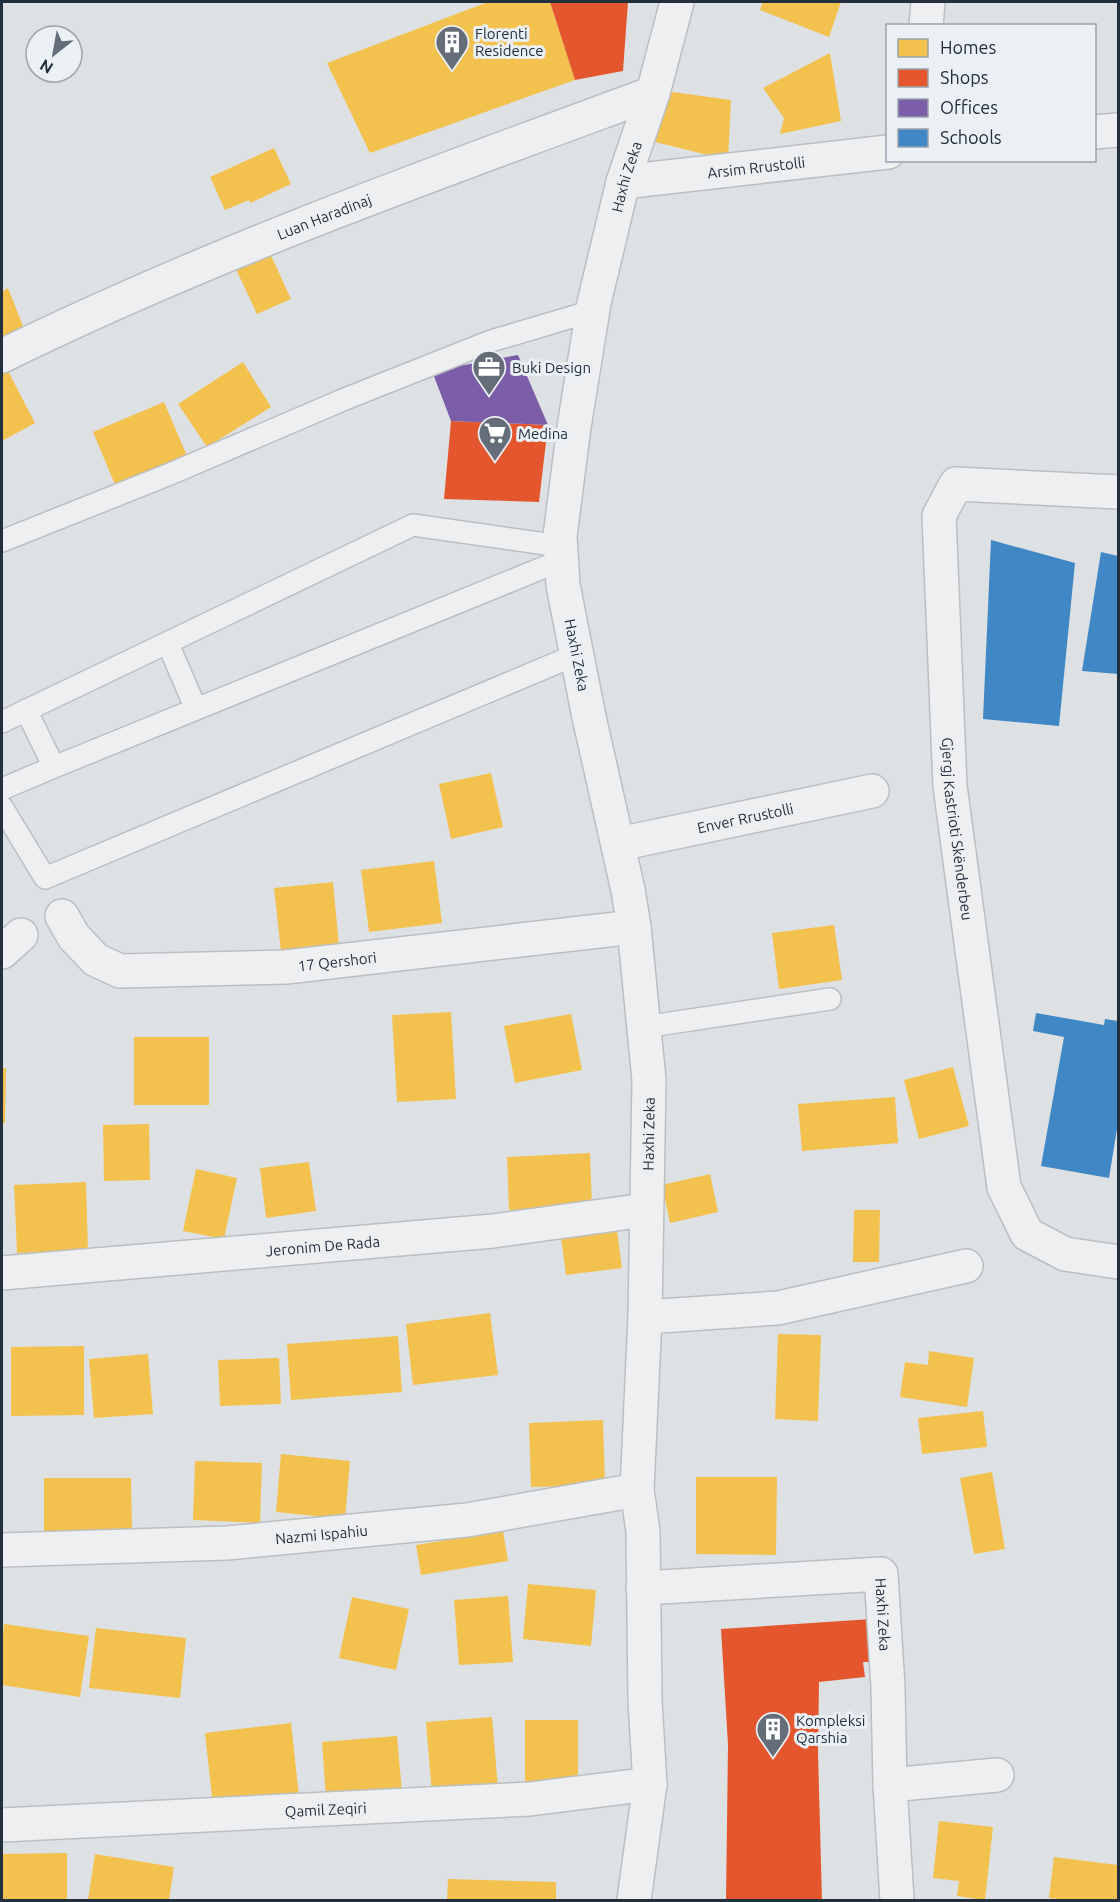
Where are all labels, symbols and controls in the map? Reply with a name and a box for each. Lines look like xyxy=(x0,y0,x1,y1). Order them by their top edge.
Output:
north arrow xyxy=(24,24,84,84)
building icon: Florenti Residence xyxy=(434,24,470,71)
legend xyxy=(886,24,1096,162)
place label: Florenti Residence xyxy=(475,25,544,59)
text: Homes xyxy=(940,37,997,57)
text: N xyxy=(37,56,56,78)
text: Shops xyxy=(940,67,989,87)
text: Offices xyxy=(940,97,998,117)
text: Schools xyxy=(940,127,1002,147)
street label: Haxhi Zeka xyxy=(608,139,645,214)
street label: Arsim Rrustolli xyxy=(706,153,806,181)
street label: Luan Haradinaj xyxy=(274,190,373,243)
office icon: Buki Design xyxy=(471,349,507,396)
place label: Buki Design xyxy=(512,359,591,376)
supermarket icon: Medina xyxy=(477,415,513,462)
place label: Medina xyxy=(518,425,568,442)
street label: Haxhi Zeka xyxy=(562,617,592,693)
street label: Gjergj Kastrioti Skënderbeu xyxy=(940,737,976,921)
street label: Enver Rrustolli xyxy=(696,799,795,836)
street label: 17 Qershori xyxy=(297,948,378,974)
street label: Haxhi Zeka xyxy=(639,1097,657,1171)
street label: Jeronim De Rada xyxy=(265,1232,381,1259)
street label: Nazmi Ispahiu xyxy=(274,1521,369,1547)
street label: Haxhi Zeka xyxy=(873,1577,894,1652)
building icon: Kompleksi Qarshia xyxy=(755,1711,791,1758)
place label: Kompleksi Qarshia xyxy=(796,1712,865,1746)
street label: Qamil Zeqiri xyxy=(284,1799,367,1820)

